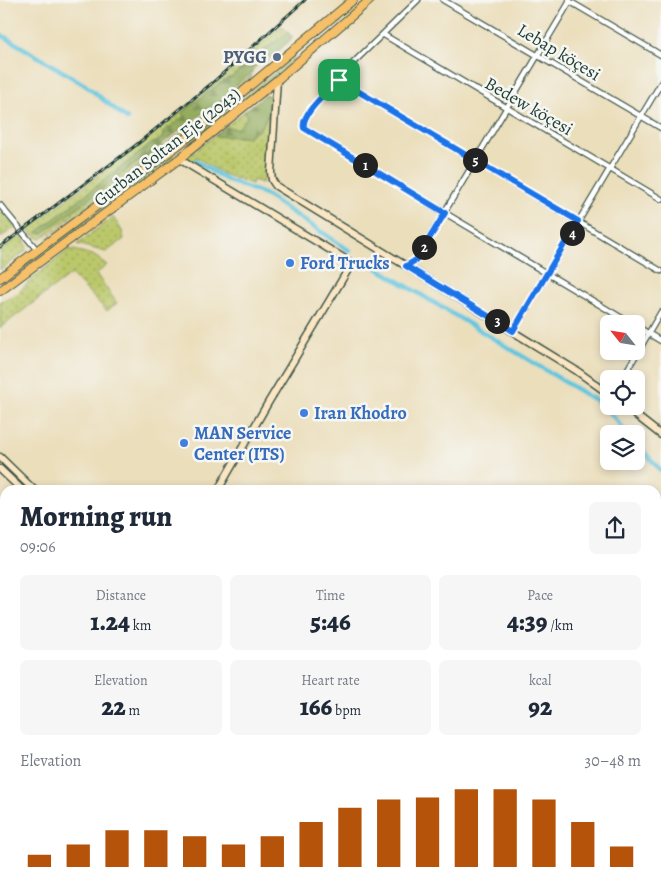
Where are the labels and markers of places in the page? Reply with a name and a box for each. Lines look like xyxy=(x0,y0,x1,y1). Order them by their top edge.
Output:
place label: PYGG xyxy=(223,45,267,69)
marker: PYGG xyxy=(271,51,283,63)
pin xyxy=(318,59,360,101)
pin: 5 xyxy=(462,148,488,172)
pin: 1 xyxy=(352,152,378,178)
pin: 4 xyxy=(560,220,584,246)
pin: 2 xyxy=(412,234,436,260)
place label: Ford Trucks xyxy=(300,251,390,275)
marker: Ford Trucks xyxy=(284,257,296,269)
pin: 3 xyxy=(484,308,510,334)
place label: Iran Khodro xyxy=(314,401,407,425)
marker: Iran Khodro xyxy=(298,407,310,419)
place label: MAN Service Center (ITS) xyxy=(194,421,291,466)
marker: MAN Service Center (ITS) xyxy=(178,437,190,449)

